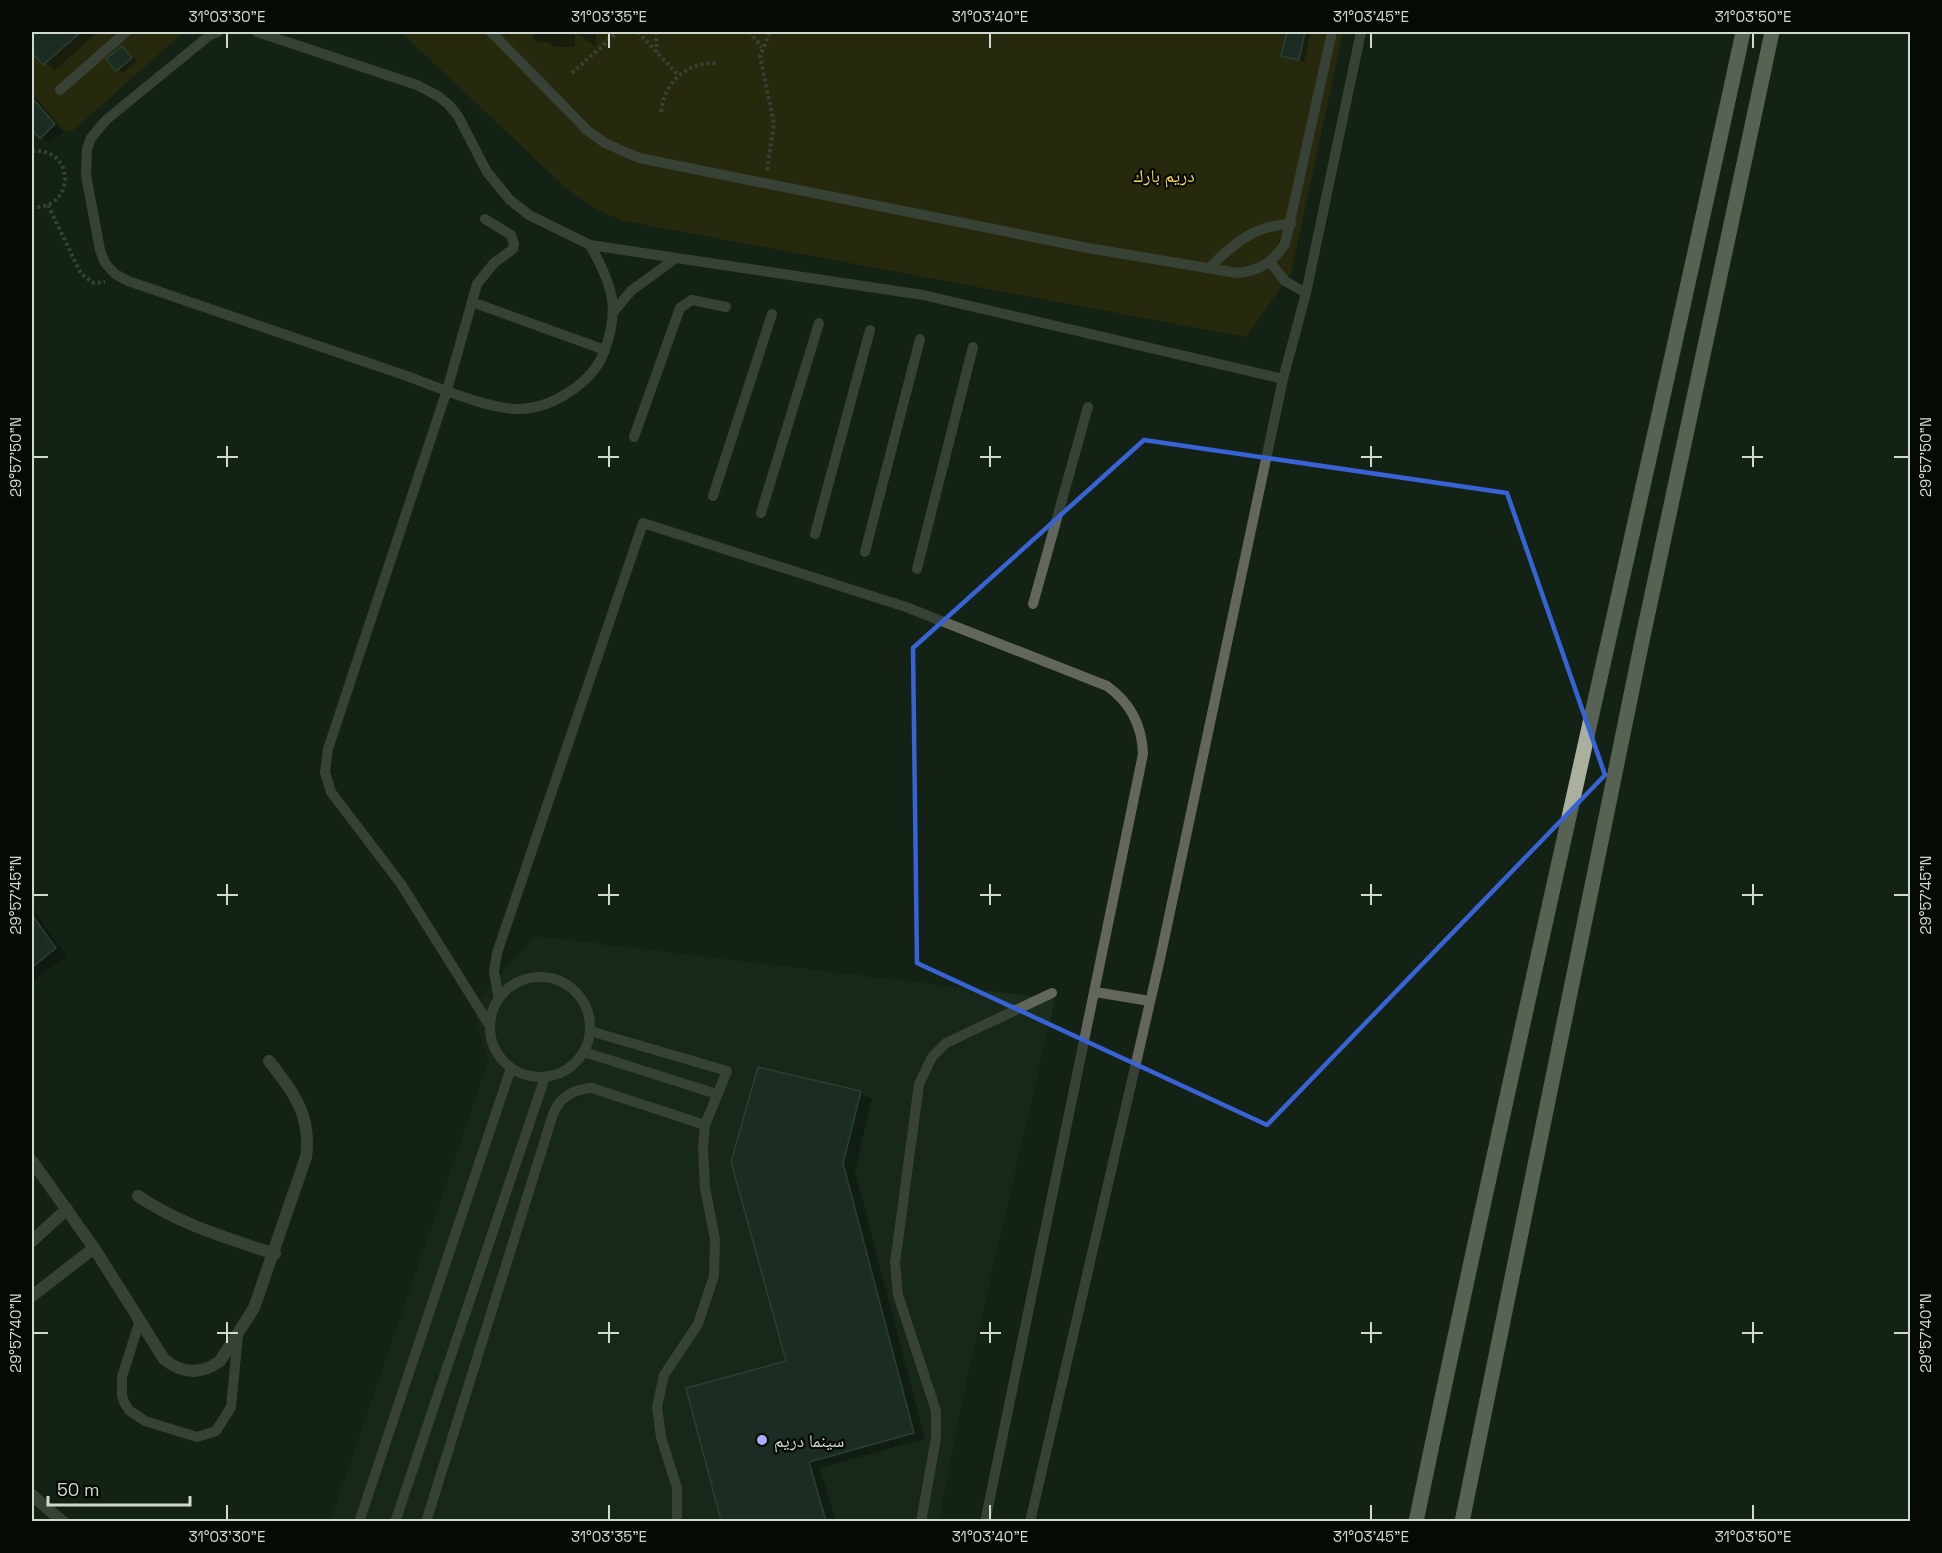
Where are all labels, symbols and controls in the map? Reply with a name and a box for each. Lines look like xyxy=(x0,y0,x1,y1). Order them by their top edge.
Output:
text: 31°03'30"E xyxy=(189,7,265,26)
text: 31°03'35"E xyxy=(571,7,647,26)
text: 31°03'40"E xyxy=(952,7,1028,26)
text: 31°03'45"E xyxy=(1333,7,1409,26)
text: 31°03'50"E xyxy=(1715,7,1791,26)
park label: دريم بارك xyxy=(1133,164,1195,188)
text: 29°57'50"N xyxy=(6,417,25,497)
text: 29°57'50"N xyxy=(1916,417,1935,497)
text: 29°57'45"N xyxy=(6,856,25,935)
text: 29°57'45"N xyxy=(1916,856,1935,935)
text: 29°57'40"N xyxy=(6,1293,25,1373)
text: 29°57'40"N xyxy=(1916,1293,1935,1373)
place label: سينما دريم xyxy=(774,1429,844,1453)
marker: سينما دريم xyxy=(755,1433,769,1447)
scale bar xyxy=(48,1469,190,1507)
text: 50 m xyxy=(57,1478,99,1501)
text: 31°03'30"E xyxy=(189,1527,265,1546)
text: 31°03'35"E xyxy=(571,1527,647,1546)
text: 31°03'40"E xyxy=(952,1527,1028,1546)
text: 31°03'45"E xyxy=(1333,1527,1409,1546)
text: 31°03'50"E xyxy=(1715,1527,1791,1546)

